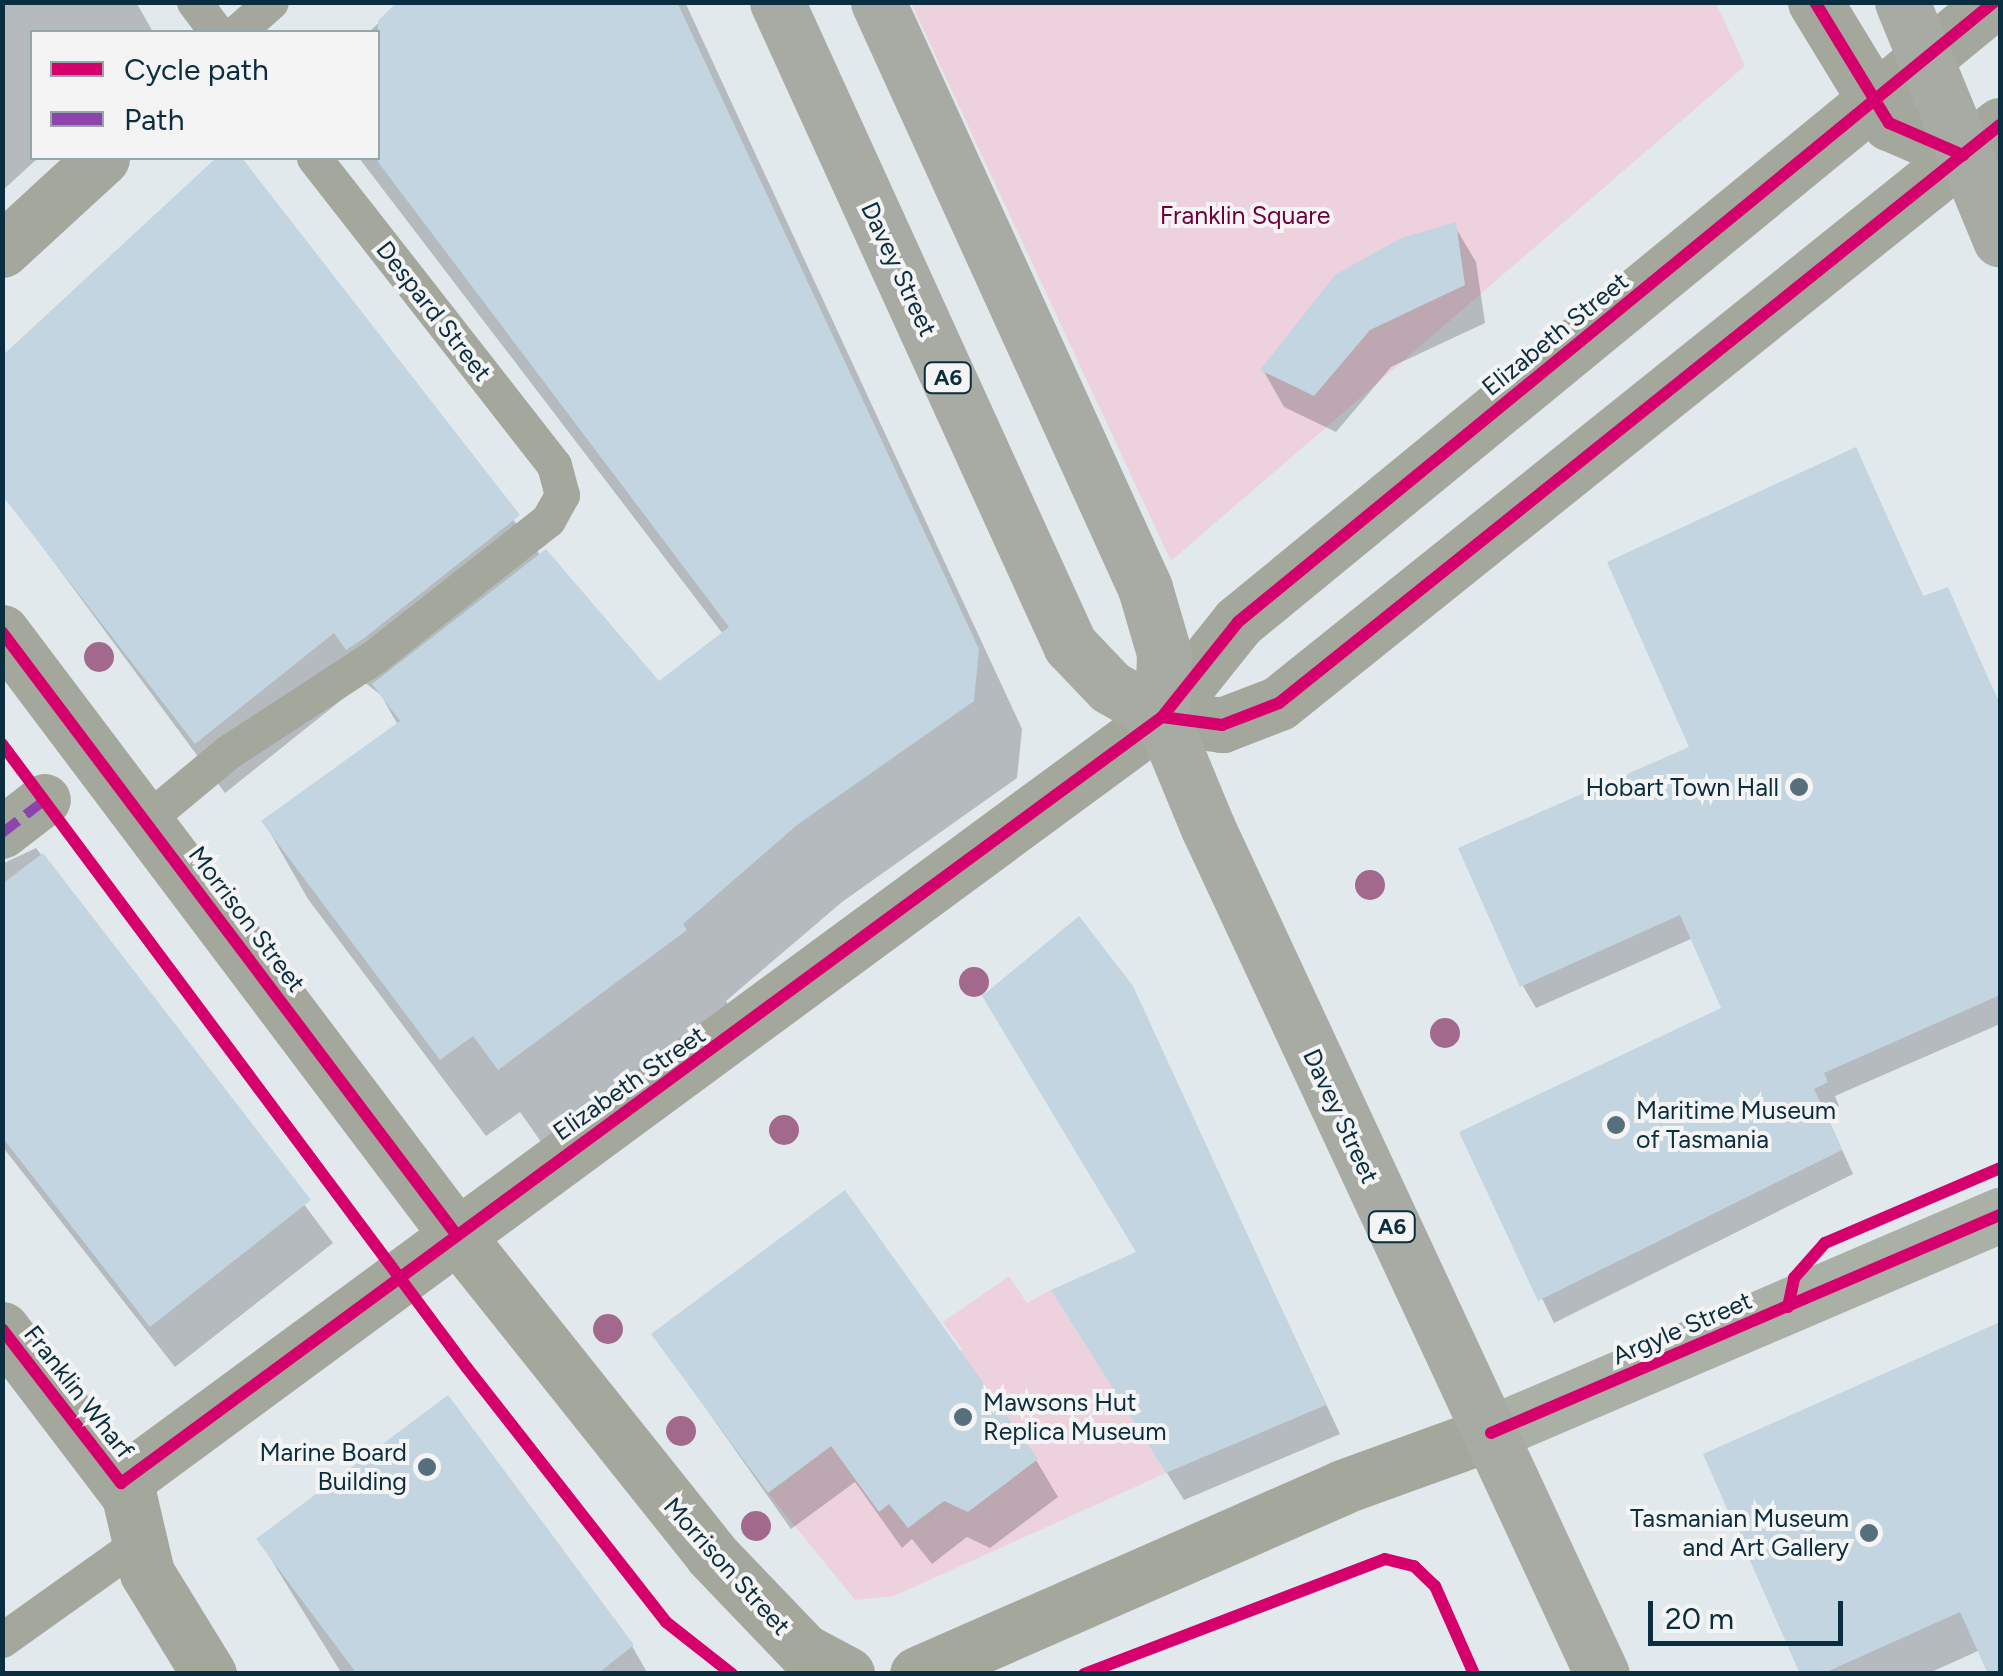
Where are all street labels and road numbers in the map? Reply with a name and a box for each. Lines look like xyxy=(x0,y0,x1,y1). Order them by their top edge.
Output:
street label: Davey Street xyxy=(855,197,943,341)
street label: Despard Street xyxy=(370,235,498,387)
street label: Elizabeth Street xyxy=(1476,266,1634,402)
road number: A6 xyxy=(923,361,973,395)
street label: Morrison Street xyxy=(182,840,312,998)
street label: Elizabeth Street xyxy=(547,1019,711,1147)
street label: Davey Street xyxy=(1297,1044,1385,1188)
road number: A6 xyxy=(1367,1210,1417,1244)
street label: Argyle Street xyxy=(1608,1285,1756,1371)
street label: Franklin Wharf xyxy=(18,1320,140,1464)
street label: Morrison Street xyxy=(657,1491,797,1641)

